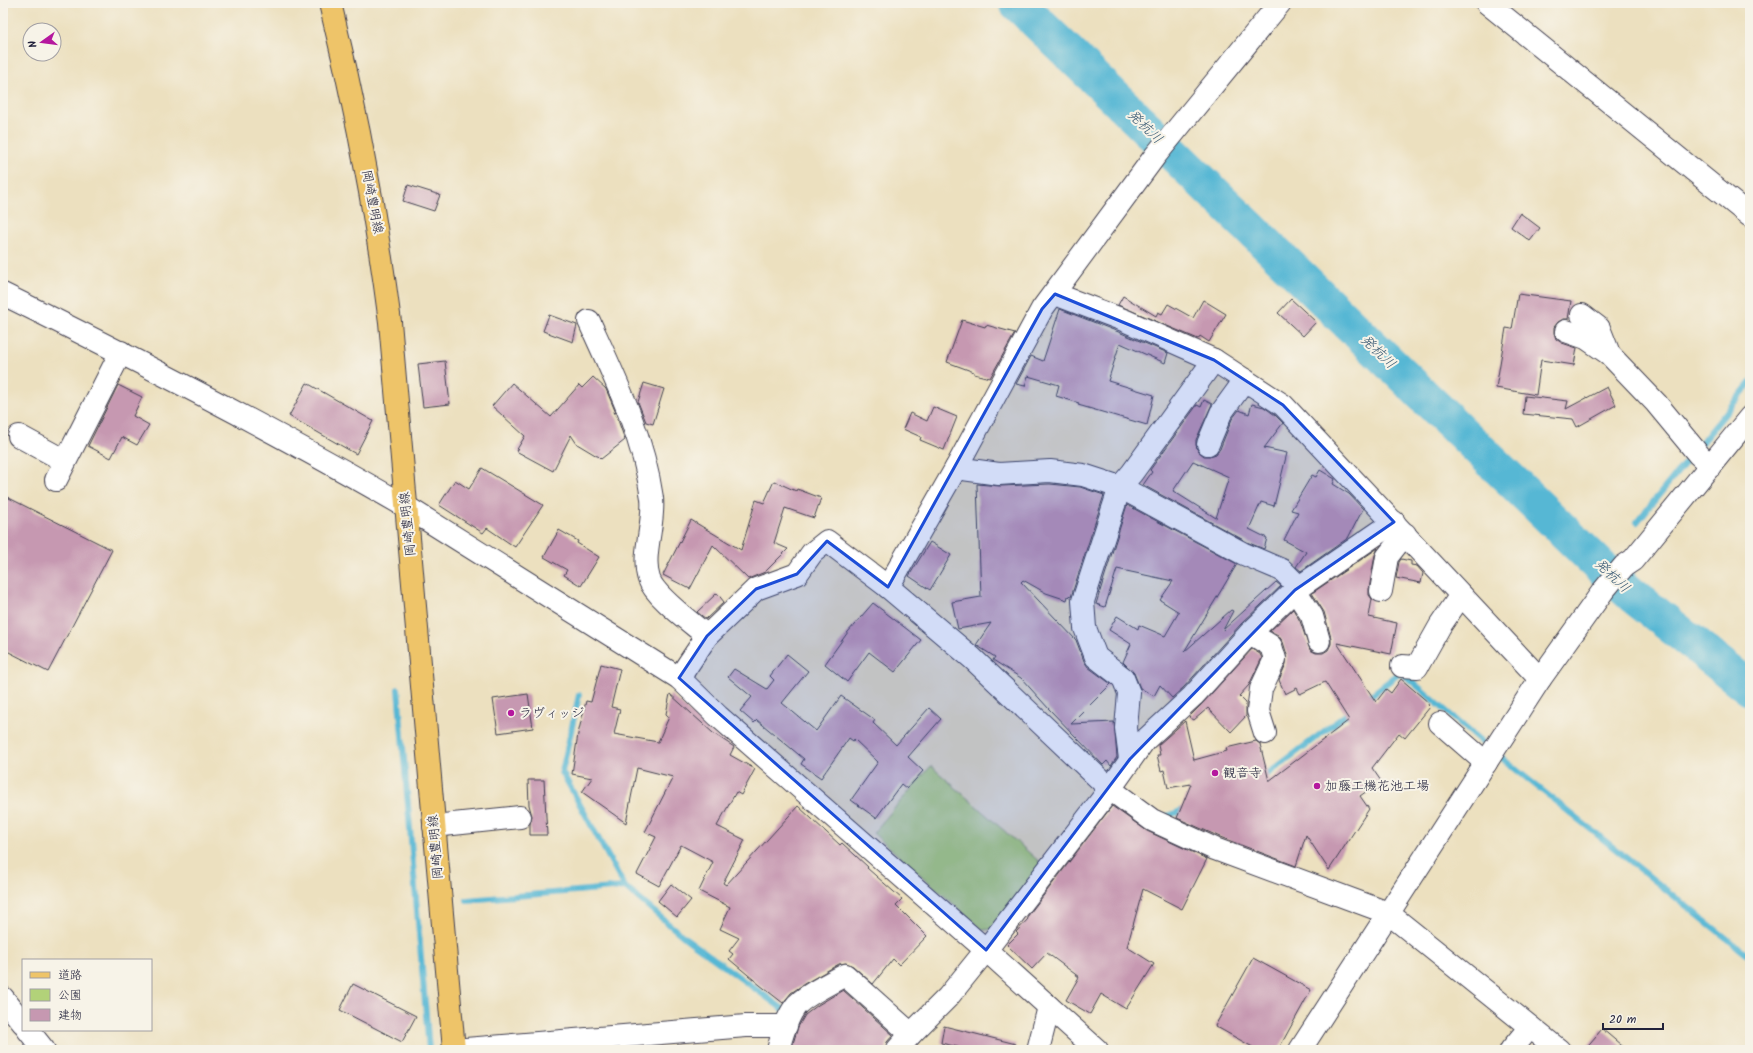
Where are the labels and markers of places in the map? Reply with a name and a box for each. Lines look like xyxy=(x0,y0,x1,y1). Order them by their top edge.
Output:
place label: ラヴィッジ xyxy=(519,703,584,724)
marker: ラヴィッジ xyxy=(506,708,516,718)
place label: 観音寺 xyxy=(1223,763,1262,784)
marker: 観音寺 xyxy=(1210,768,1220,778)
place label: 加藤工機花池工場 xyxy=(1325,776,1429,797)
marker: 加藤工機花池工場 xyxy=(1312,781,1322,791)

